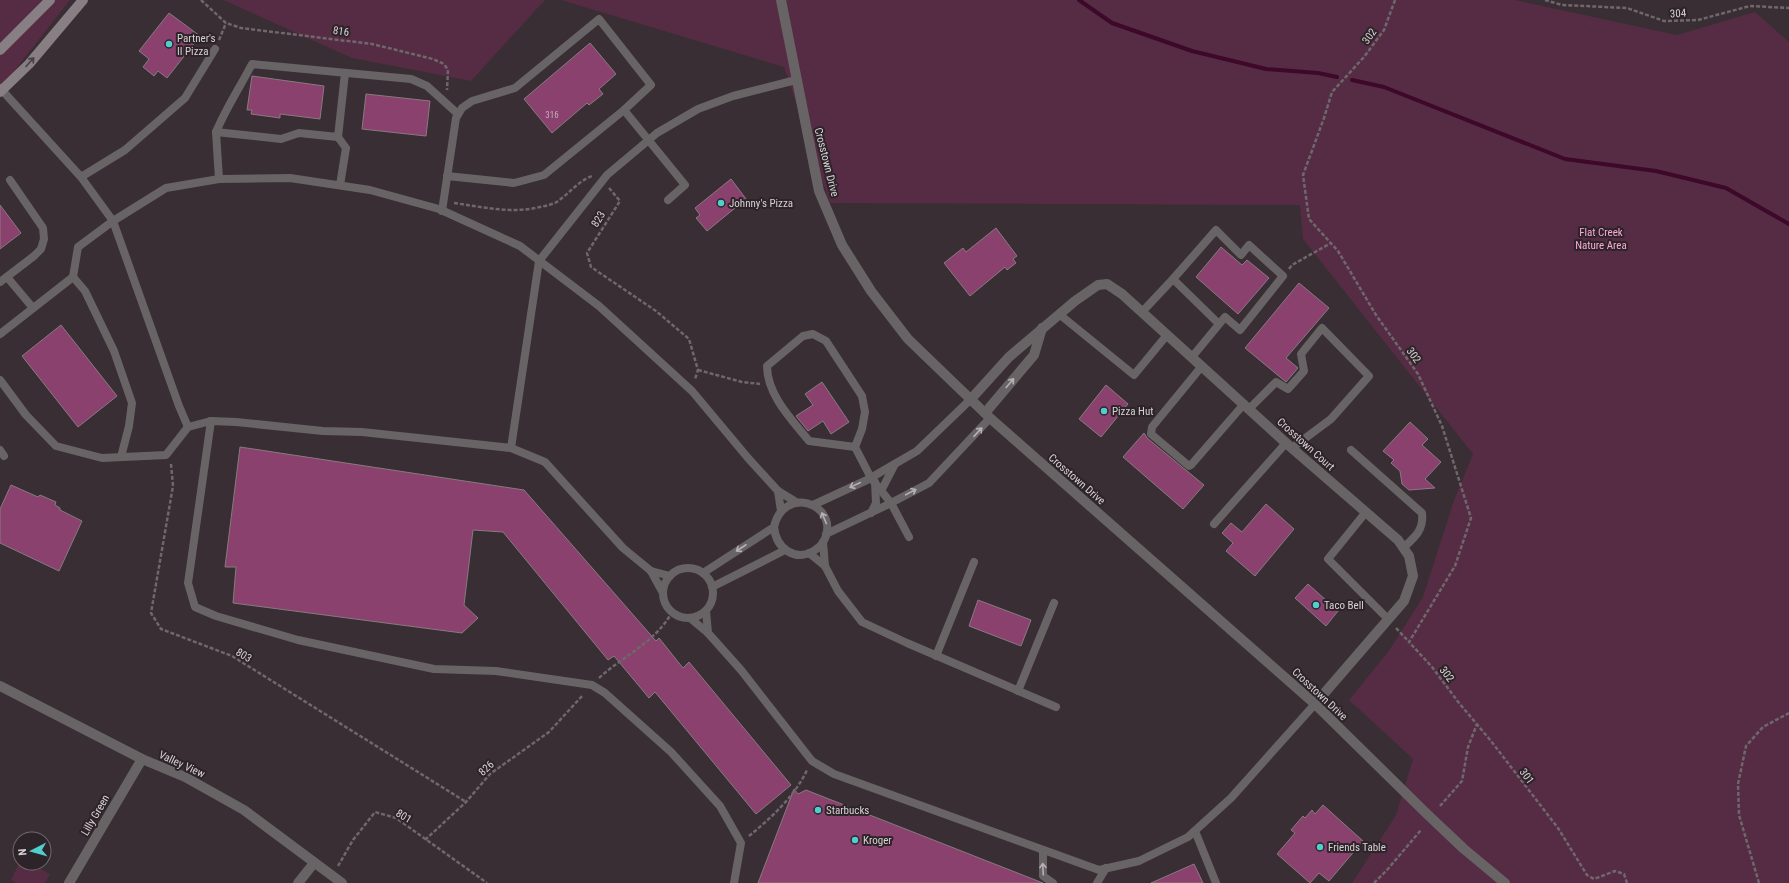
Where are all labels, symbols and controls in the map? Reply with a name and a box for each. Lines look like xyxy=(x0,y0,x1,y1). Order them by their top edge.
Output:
street label: 304 xyxy=(1670,7,1687,20)
street label: 816 xyxy=(332,24,350,39)
street label: 302 xyxy=(1359,26,1379,47)
place label: Partner's II Pizza xyxy=(177,32,216,58)
marker: Partner's II Pizza xyxy=(164,39,174,49)
one-way arrow xyxy=(25,57,34,68)
house number: 316 xyxy=(545,110,559,120)
street label: Crosstown Drive xyxy=(812,126,841,198)
place label: Johnny's Pizza xyxy=(729,197,793,210)
marker: Johnny's Pizza xyxy=(716,198,726,208)
street label: 823 xyxy=(589,209,608,230)
park label: Flat Creek Nature Area xyxy=(1575,226,1627,252)
street label: 302 xyxy=(1404,345,1424,366)
one-way arrow xyxy=(1005,378,1014,388)
place label: Pizza Hut xyxy=(1112,405,1153,418)
marker: Pizza Hut xyxy=(1099,406,1109,416)
street label: Crosstown Court xyxy=(1274,415,1337,474)
one-way arrow xyxy=(973,427,982,437)
street label: Crosstown Drive xyxy=(1046,451,1108,507)
one-way arrow xyxy=(850,482,862,489)
one-way arrow xyxy=(905,488,917,496)
one-way arrow xyxy=(820,513,827,525)
one-way arrow xyxy=(736,544,747,552)
place label: Taco Bell xyxy=(1324,599,1364,612)
marker: Taco Bell xyxy=(1311,600,1321,610)
street label: 803 xyxy=(233,646,254,665)
street label: 302 xyxy=(1437,664,1457,685)
street label: Crosstown Drive xyxy=(1289,666,1350,723)
street label: Valley View xyxy=(157,748,207,781)
street label: 826 xyxy=(476,758,497,779)
street label: 301 xyxy=(1517,766,1537,787)
street label: Lilly Green xyxy=(78,792,112,838)
place label: Starbucks xyxy=(826,804,869,817)
marker: Starbucks xyxy=(813,805,823,815)
street label: 801 xyxy=(393,807,414,826)
north arrow xyxy=(12,831,52,871)
place label: Kroger xyxy=(863,834,892,847)
marker: Kroger xyxy=(850,835,860,845)
place label: Friends Table xyxy=(1328,841,1386,854)
marker: Friends Table xyxy=(1315,842,1325,852)
text: N xyxy=(16,848,29,856)
one-way arrow xyxy=(1039,863,1047,876)

